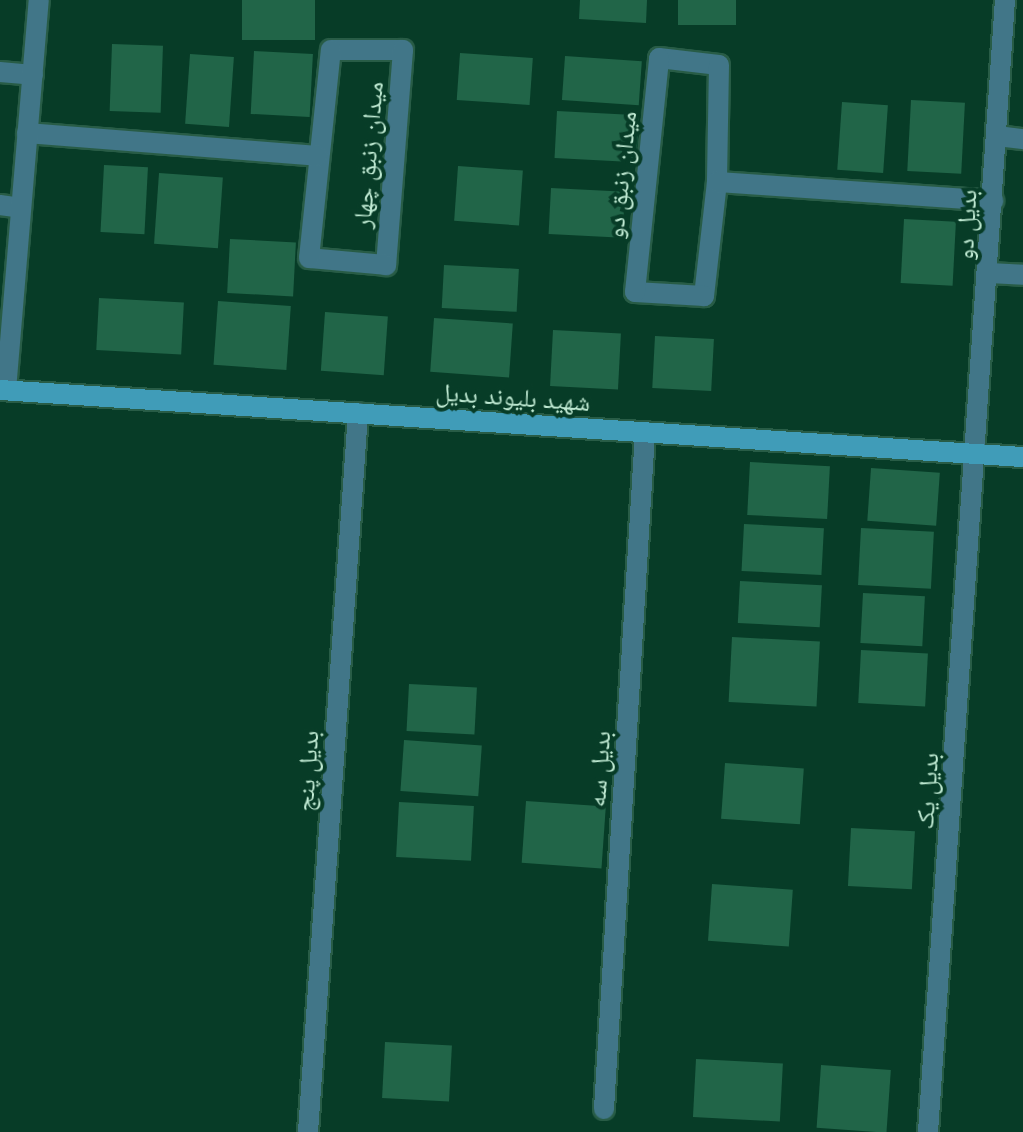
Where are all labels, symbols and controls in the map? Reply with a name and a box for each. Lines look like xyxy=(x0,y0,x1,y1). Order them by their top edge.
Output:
street label: میدان زنبق چهار xyxy=(348,80,390,230)
street label: میدان زنبق دو xyxy=(600,110,644,240)
street label: بدیل دو xyxy=(950,189,984,261)
street label: شهید بلیوند بدیل xyxy=(435,378,591,418)
street label: بدیل پنج xyxy=(290,729,326,813)
street label: بدیل سه xyxy=(582,730,618,808)
street label: بدیل یک xyxy=(910,752,946,830)

